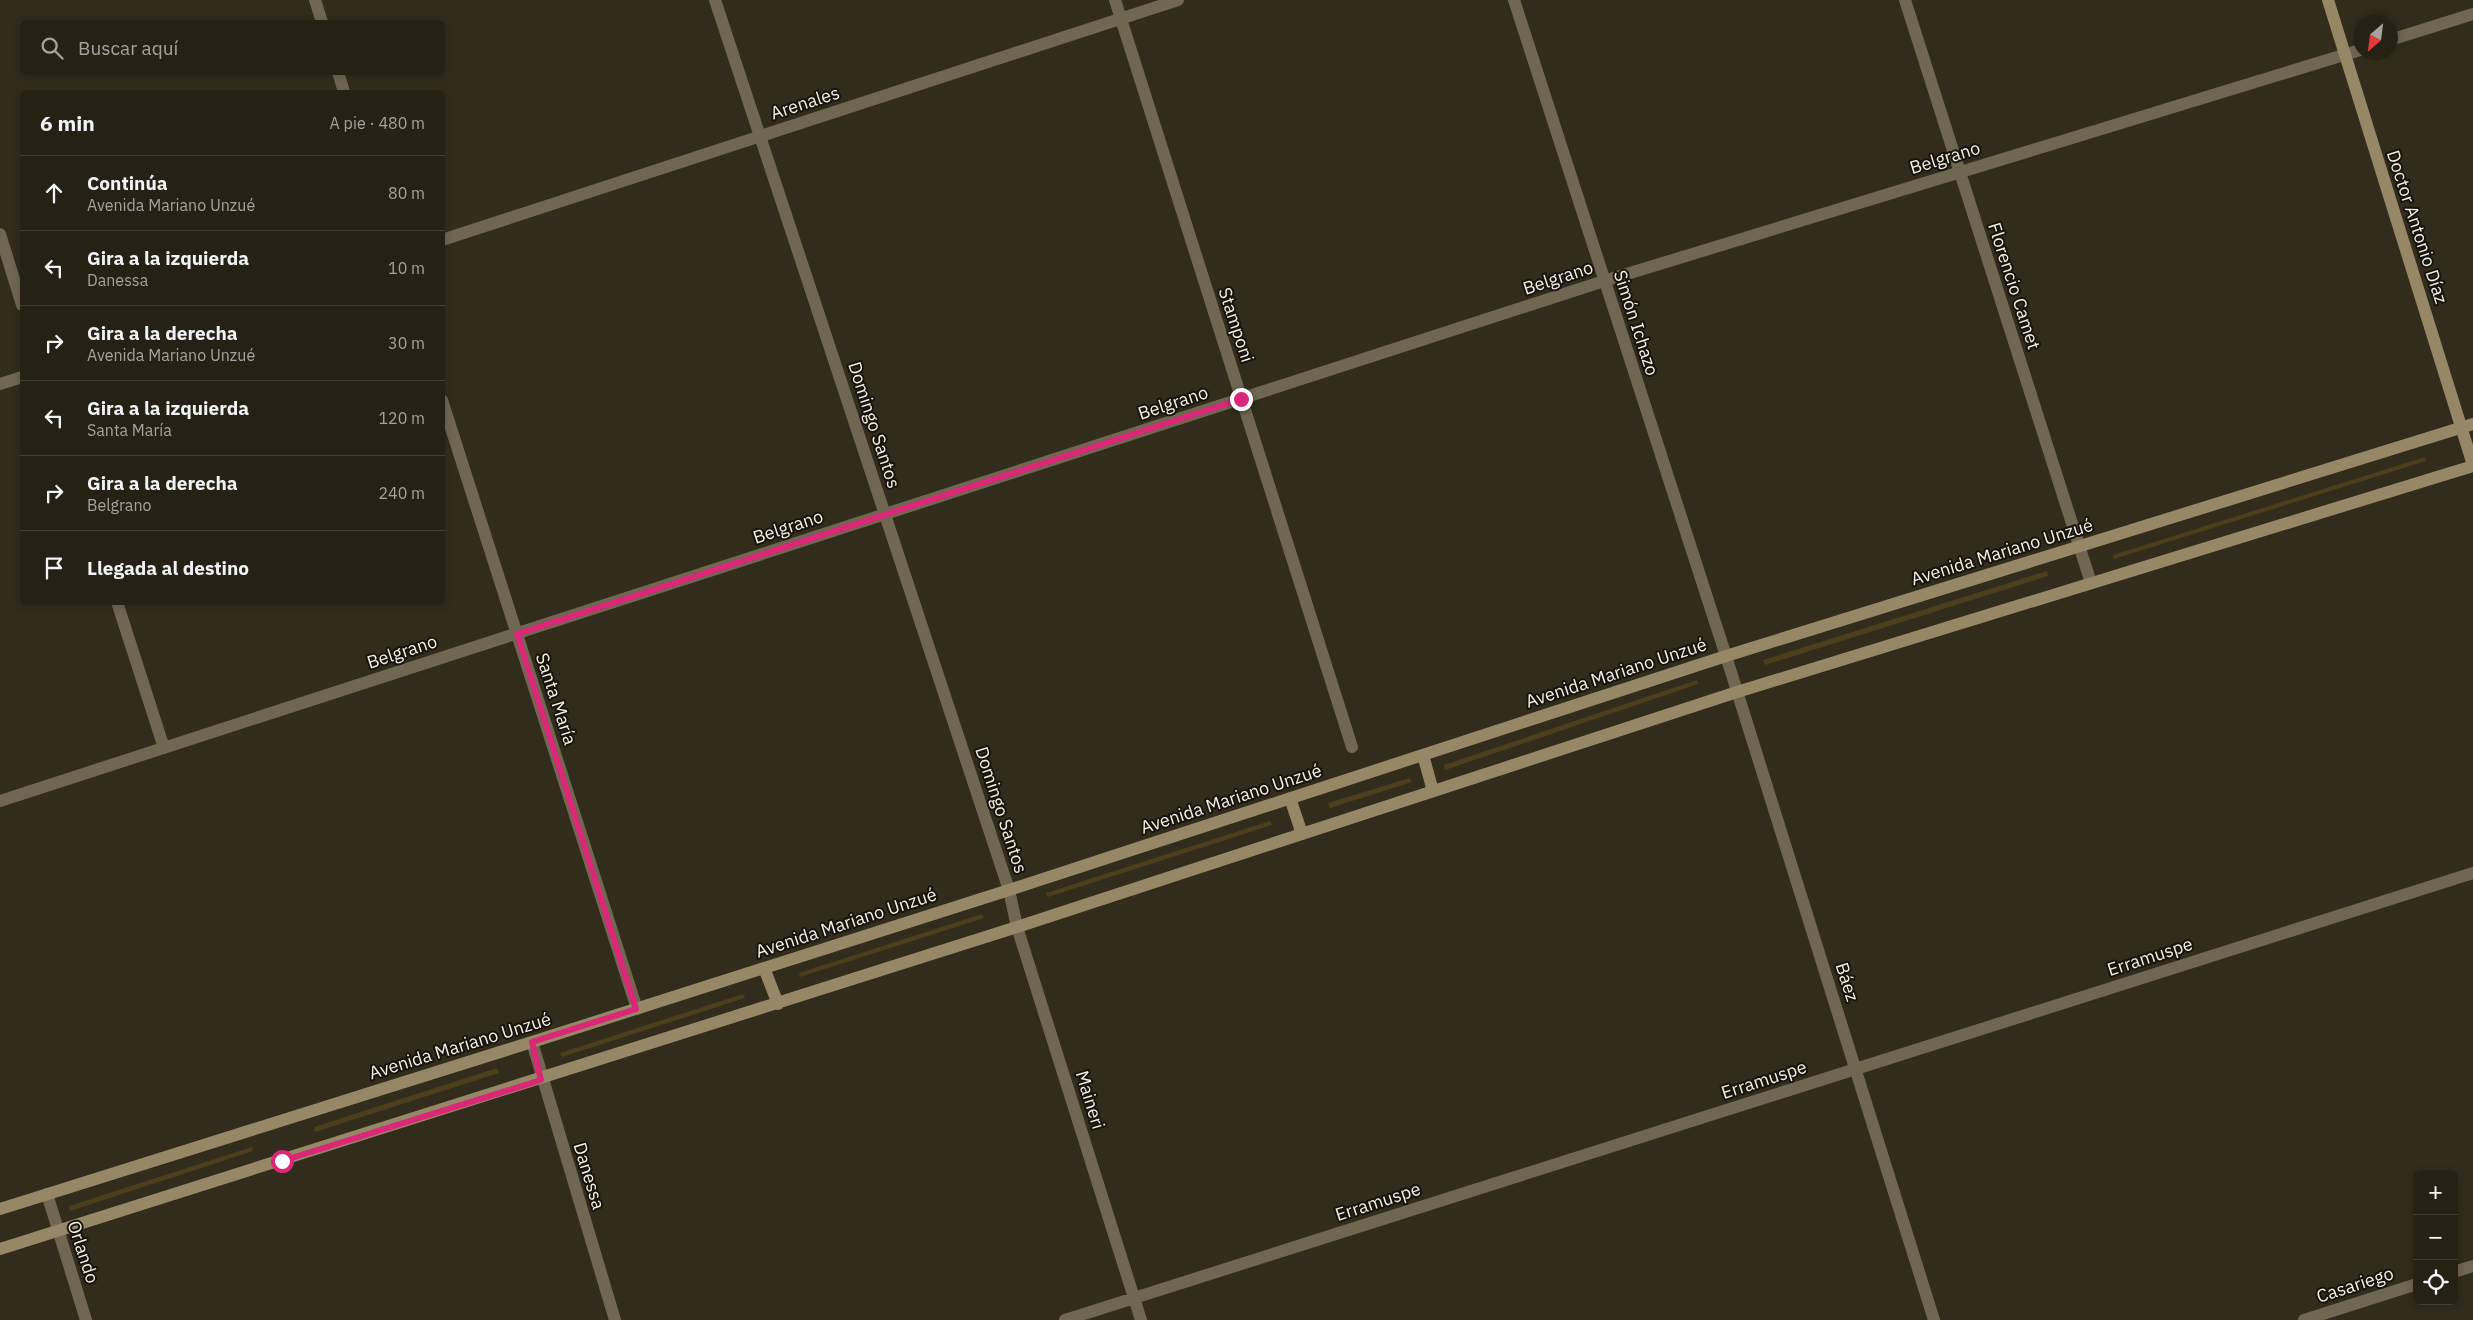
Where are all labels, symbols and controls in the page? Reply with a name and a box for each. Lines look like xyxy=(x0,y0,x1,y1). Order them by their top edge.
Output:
north arrow xyxy=(2353,15,2398,60)
search box xyxy=(20,20,445,75)
icon: search xyxy=(38,34,66,62)
text: Buscar aquí xyxy=(78,36,178,60)
street label: Arenales xyxy=(767,81,842,124)
text: 6 min xyxy=(40,109,95,137)
text: A pie · 480 m xyxy=(330,113,425,133)
street label: Belgrano xyxy=(1907,136,1983,179)
street label: Doctor Antonio Díaz xyxy=(2382,147,2453,307)
text: Continúa xyxy=(87,171,168,195)
icon: ahead xyxy=(40,179,68,207)
text: 80 m xyxy=(388,183,425,203)
text: Avenida Mariano Unzué xyxy=(87,195,255,215)
street label: Florencio Camet xyxy=(1983,219,2046,352)
text: Gira a la izquierda xyxy=(87,246,249,270)
icon: left xyxy=(40,254,68,282)
street label: Belgrano xyxy=(1520,255,1596,300)
text: 10 m xyxy=(388,258,425,278)
street label: Simón Ichazo xyxy=(1609,267,1664,378)
text: Danessa xyxy=(87,270,148,290)
street label: Stamponi xyxy=(1214,285,1259,365)
text: Gira a la derecha xyxy=(87,321,238,345)
icon: right xyxy=(40,329,68,357)
text: 30 m xyxy=(388,333,425,353)
text: Avenida Mariano Unzué xyxy=(87,345,255,365)
street label: Domingo Santos xyxy=(843,359,906,491)
street label: Belgrano xyxy=(1135,380,1211,425)
route end xyxy=(1230,388,1253,411)
text: Gira a la izquierda xyxy=(87,396,249,420)
icon: left xyxy=(40,404,68,432)
text: 120 m xyxy=(378,408,425,428)
text: Santa María xyxy=(87,420,172,440)
text: Gira a la derecha xyxy=(87,471,238,495)
icon: right xyxy=(40,479,68,507)
text: 240 m xyxy=(378,483,425,503)
text: Belgrano xyxy=(87,495,151,515)
street label: Belgrano xyxy=(750,504,826,549)
street label: Avenida Mariano Unzué xyxy=(1908,513,2096,590)
icon: arrive xyxy=(40,554,68,582)
text: Llegada al destino xyxy=(87,556,249,580)
street label: Belgrano xyxy=(364,629,440,674)
street label: Avenida Mariano Unzué xyxy=(1522,632,1709,713)
street label: Santa María xyxy=(531,650,582,748)
street label: Domingo Santos xyxy=(970,744,1033,876)
street label: Avenida Mariano Unzué xyxy=(1137,758,1324,839)
street label: Avenida Mariano Unzué xyxy=(752,882,939,963)
street label: Erramuspe xyxy=(2104,932,2195,981)
street label: Báez xyxy=(1830,960,1865,1004)
street label: Avenida Mariano Unzué xyxy=(366,1007,554,1084)
street label: Erramuspe xyxy=(1718,1055,1809,1104)
street label: Maineri xyxy=(1071,1068,1110,1132)
street label: Danessa xyxy=(568,1140,611,1212)
route start xyxy=(271,1150,294,1173)
map controls xyxy=(2413,1170,2458,1305)
button: + xyxy=(2413,1170,2458,1215)
street label: Erramuspe xyxy=(1332,1177,1423,1226)
button: − xyxy=(2413,1215,2458,1260)
street label: Orlando xyxy=(63,1218,104,1286)
button: locate xyxy=(2413,1260,2458,1305)
street label: Casariego xyxy=(2313,1261,2396,1308)

